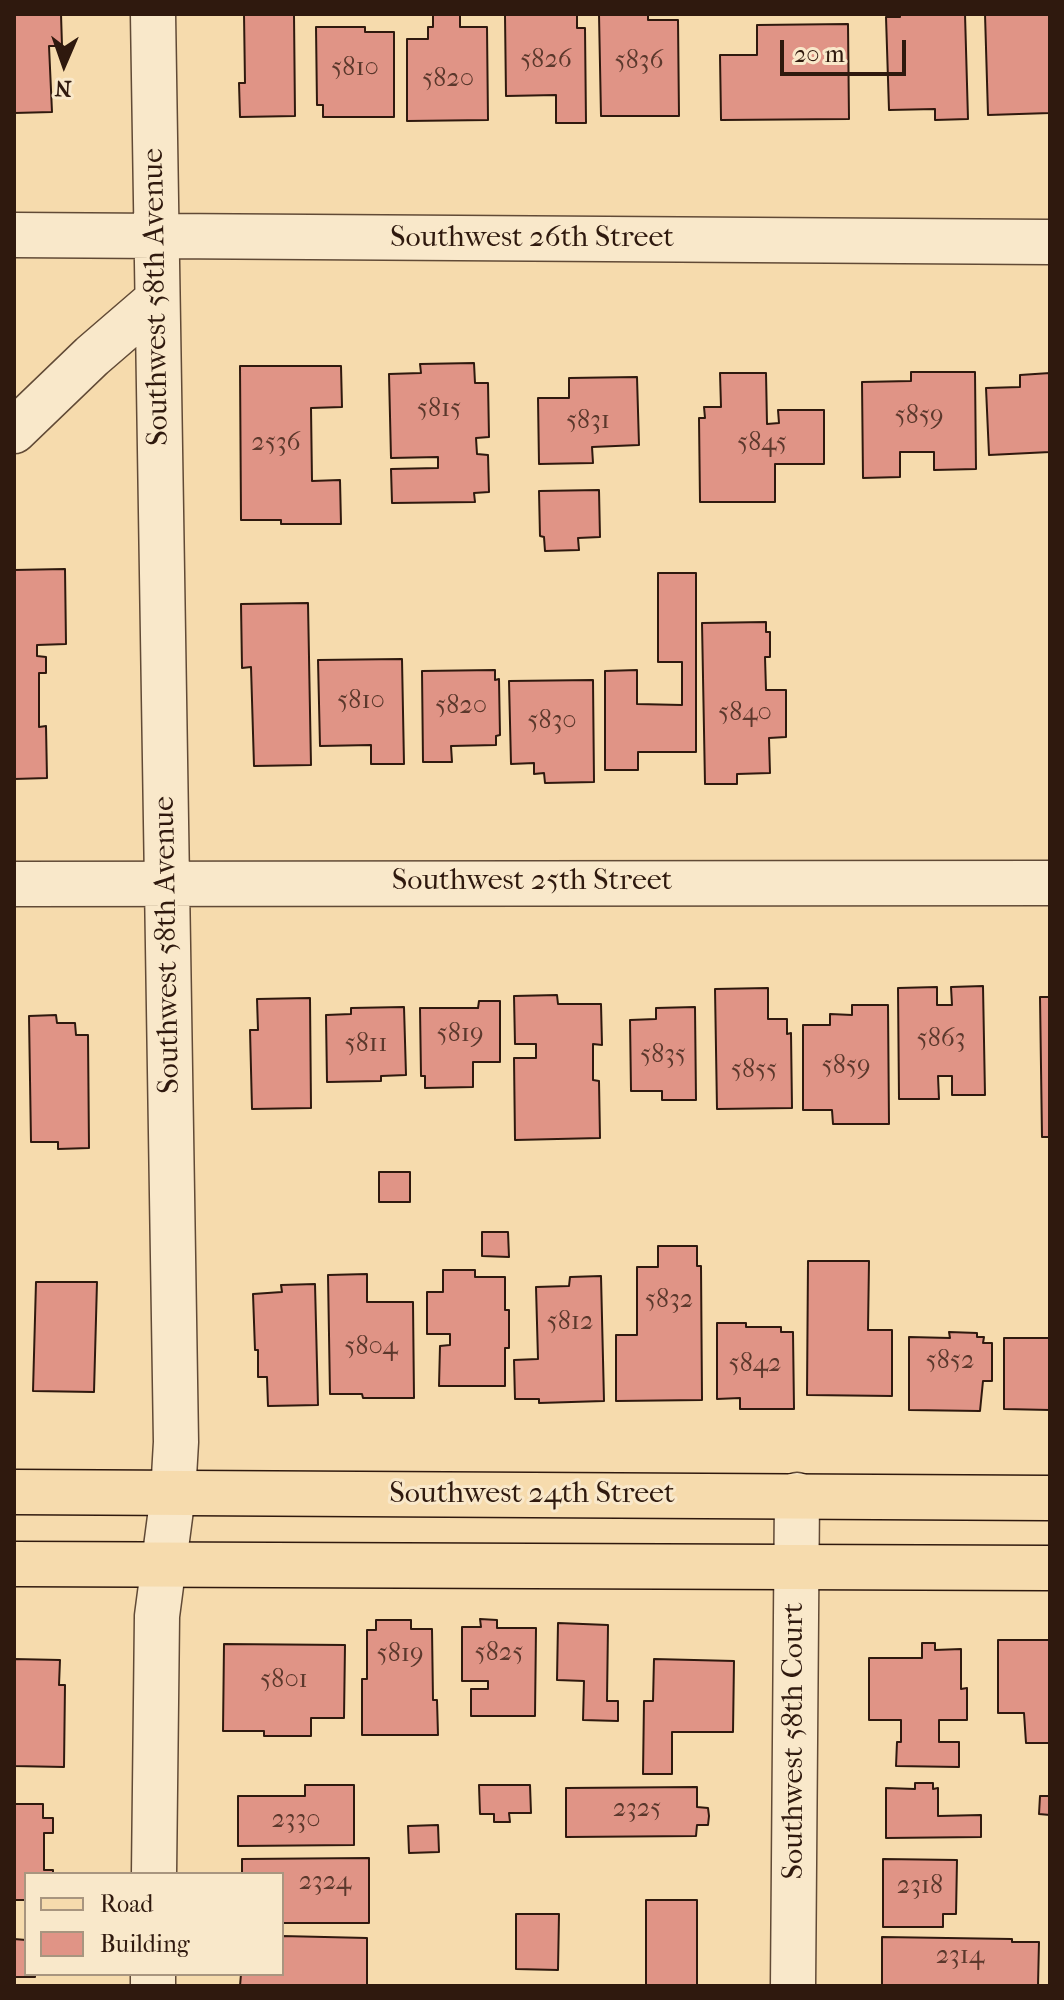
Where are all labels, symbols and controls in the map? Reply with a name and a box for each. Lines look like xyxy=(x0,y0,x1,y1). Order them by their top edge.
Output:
north arrow xyxy=(24,24,104,104)
scale bar xyxy=(784,24,910,74)
text: 20 m xyxy=(794,40,845,68)
house number: 5826 xyxy=(520,45,572,77)
house number: 5836 xyxy=(614,46,664,78)
house number: 5810 xyxy=(331,53,379,85)
house number: 5820 xyxy=(422,64,474,96)
text: N xyxy=(54,75,72,101)
street label: Southwest 58th Avenue xyxy=(136,148,178,446)
street label: Southwest 26th Street xyxy=(390,221,674,257)
house number: 5815 xyxy=(417,394,461,426)
house number: 5859 xyxy=(894,401,944,433)
house number: 5831 xyxy=(566,406,610,438)
house number: 2536 xyxy=(251,428,301,460)
house number: 5845 xyxy=(737,428,787,460)
house number: 5810 xyxy=(337,686,385,718)
house number: 5820 xyxy=(435,691,487,723)
house number: 5840 xyxy=(718,698,772,730)
house number: 5830 xyxy=(527,706,577,738)
street label: Southwest 58th Avenue xyxy=(147,796,189,1094)
street label: Southwest 25th Street xyxy=(392,864,672,900)
house number: 5819 xyxy=(436,1019,484,1051)
house number: 5863 xyxy=(916,1024,966,1056)
house number: 5811 xyxy=(345,1029,387,1061)
house number: 5835 xyxy=(640,1040,686,1072)
house number: 5859 xyxy=(821,1051,871,1083)
house number: 5855 xyxy=(731,1055,777,1087)
house number: 5832 xyxy=(645,1285,693,1317)
house number: 5812 xyxy=(547,1307,593,1339)
house number: 5804 xyxy=(344,1332,398,1364)
house number: 5852 xyxy=(926,1346,974,1378)
house number: 5842 xyxy=(729,1349,781,1381)
street label: Southwest 24th Street xyxy=(389,1477,675,1513)
street label: Southwest 58th Court xyxy=(777,1603,813,1879)
house number: 5825 xyxy=(475,1638,523,1670)
house number: 5819 xyxy=(376,1639,424,1671)
house number: 5801 xyxy=(260,1665,308,1697)
house number: 2325 xyxy=(613,1794,661,1826)
house number: 2330 xyxy=(271,1805,321,1837)
house number: 2324 xyxy=(299,1867,351,1899)
house number: 2318 xyxy=(897,1871,943,1903)
legend xyxy=(24,1872,284,1976)
text: Road xyxy=(100,1890,153,1918)
text: Building xyxy=(100,1930,190,1958)
house number: 2314 xyxy=(936,1941,984,1973)

